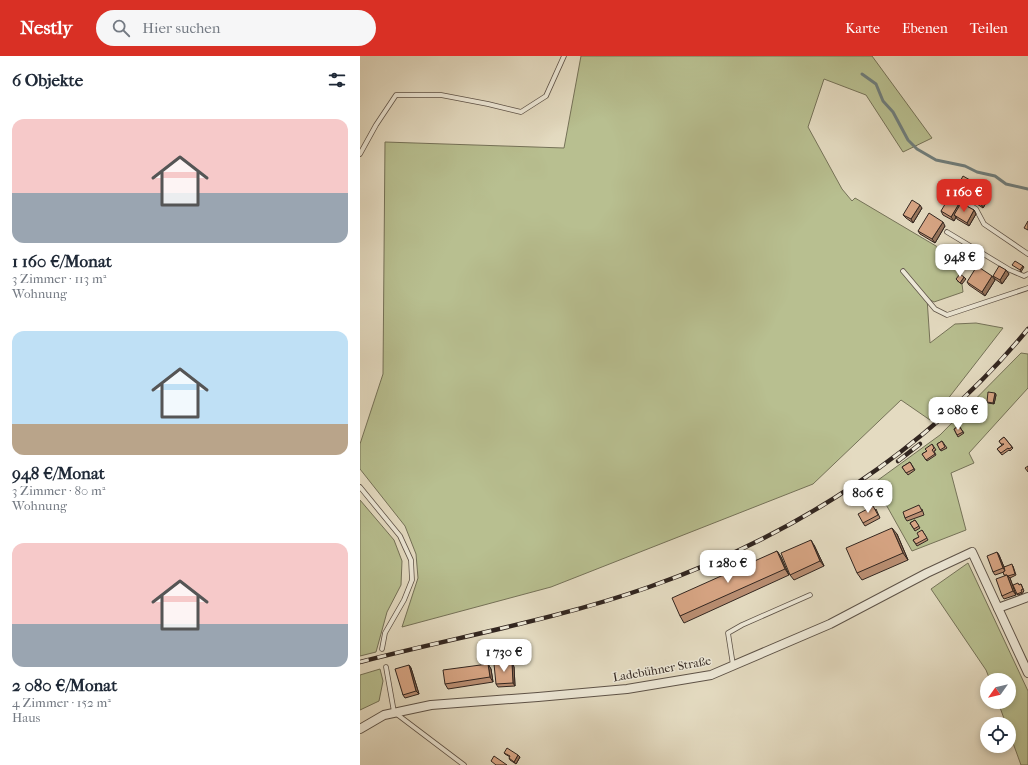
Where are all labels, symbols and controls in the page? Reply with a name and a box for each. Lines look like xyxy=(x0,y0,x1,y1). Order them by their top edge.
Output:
search box xyxy=(96,10,376,46)
text: Nestly xyxy=(20,17,72,39)
icon: search xyxy=(110,17,132,39)
text: Hier suchen xyxy=(142,19,220,37)
text: Karte xyxy=(845,20,880,37)
text: Ebenen xyxy=(902,20,948,37)
text: Teilen xyxy=(970,20,1008,37)
icon: filters xyxy=(326,69,348,91)
text: 6 Objekte xyxy=(12,70,83,90)
icon: home xyxy=(144,145,216,217)
pin: 1 160 € xyxy=(927,179,1001,213)
text: 1 160 € xyxy=(946,184,982,199)
pin: 948 € xyxy=(932,244,988,278)
text: 948 € xyxy=(944,249,976,264)
text: 1 160 €/Monat xyxy=(12,251,112,271)
text: 3 Zimmer · 113 m² xyxy=(12,271,106,286)
text: Wohnung xyxy=(12,286,67,301)
icon: home xyxy=(144,357,216,429)
pin: 2 080 € xyxy=(921,397,995,431)
text: 2 080 € xyxy=(938,402,978,417)
text: 948 €/Monat xyxy=(12,463,105,483)
pin: 806 € xyxy=(840,480,896,514)
text: 3 Zimmer · 80 m² xyxy=(12,483,105,498)
text: 806 € xyxy=(852,485,884,500)
text: Wohnung xyxy=(12,498,67,513)
pin: 1 280 € xyxy=(691,550,765,584)
text: 1 280 € xyxy=(709,555,747,570)
icon: home xyxy=(144,569,216,641)
pin: 1 730 € xyxy=(467,639,541,673)
text: 1 730 € xyxy=(486,644,522,659)
street label: Ladebühner Straße xyxy=(612,653,712,685)
north arrow xyxy=(980,673,1016,709)
map controls xyxy=(980,673,1016,753)
text: 2 080 €/Monat xyxy=(12,675,117,695)
text: 4 Zimmer · 152 m² xyxy=(12,695,111,710)
text: Haus xyxy=(12,710,40,725)
button: locate xyxy=(980,717,1016,753)

